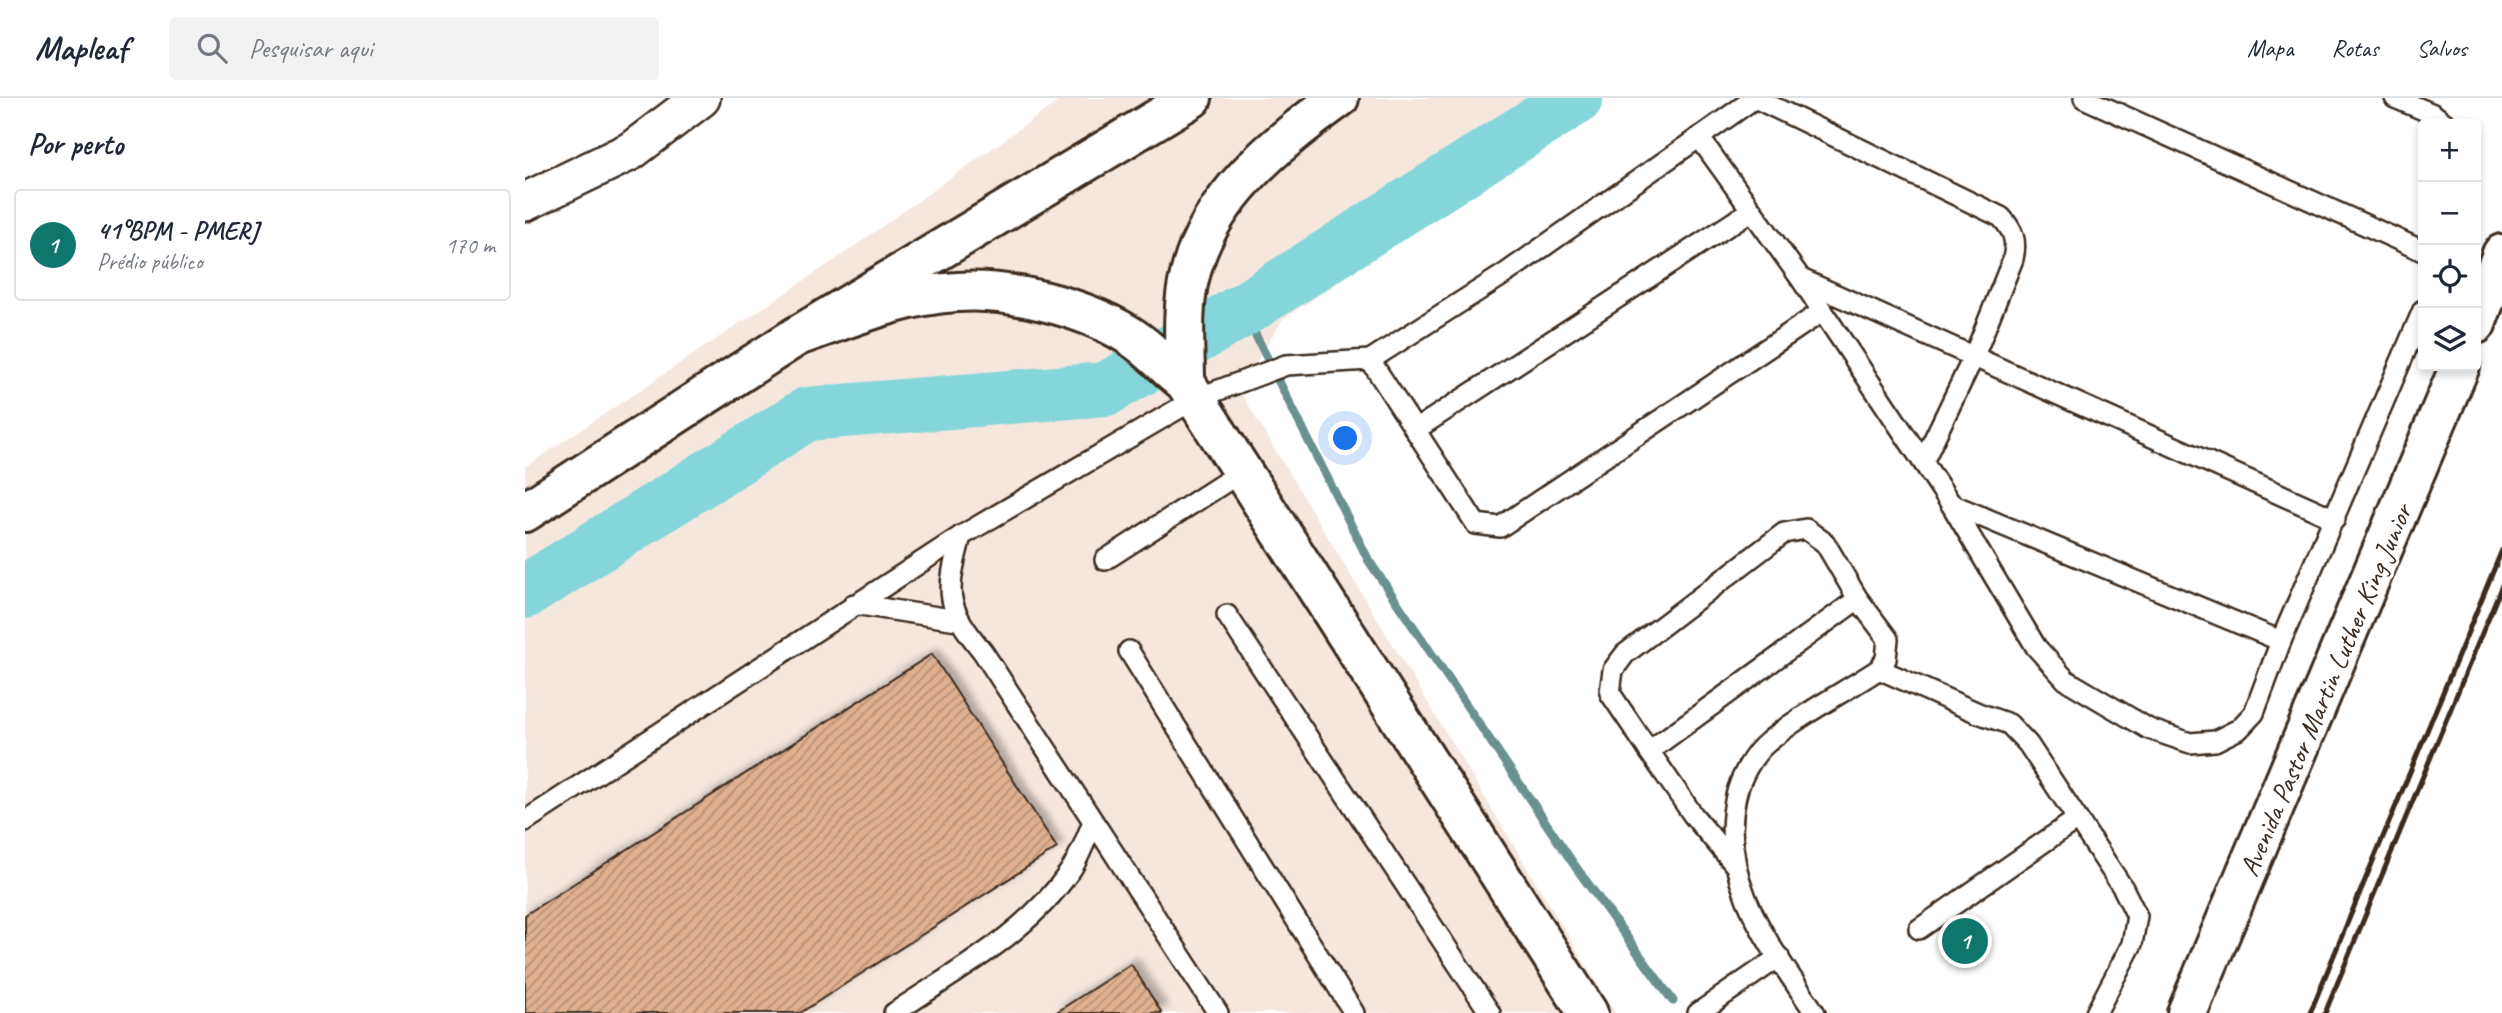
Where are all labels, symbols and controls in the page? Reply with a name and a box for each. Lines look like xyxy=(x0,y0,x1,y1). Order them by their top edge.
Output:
search box xyxy=(169,17,659,80)
text: Mapleaf xyxy=(35,27,127,69)
icon: search xyxy=(193,29,231,67)
text: Pesquisar aqui xyxy=(249,32,373,65)
text: Mapa xyxy=(2247,33,2294,63)
text: Rotas xyxy=(2332,33,2378,63)
text: Salvos xyxy=(2416,33,2467,63)
map controls xyxy=(2418,119,2481,371)
button: + xyxy=(2418,119,2481,182)
text: Por perto xyxy=(28,125,123,163)
button: − xyxy=(2418,182,2481,245)
text: 41°BPM - PMERJ xyxy=(97,214,258,247)
text: 1 xyxy=(48,231,58,260)
text: 170 m xyxy=(446,231,495,260)
button: locate xyxy=(2418,245,2481,308)
text: Prédio público xyxy=(97,247,203,276)
button: layers xyxy=(2418,308,2481,371)
your location xyxy=(1328,421,1362,455)
street label: Avenida Pastor Martin Luther King Junior xyxy=(2231,496,2421,881)
pin: 1 xyxy=(1942,915,1988,967)

